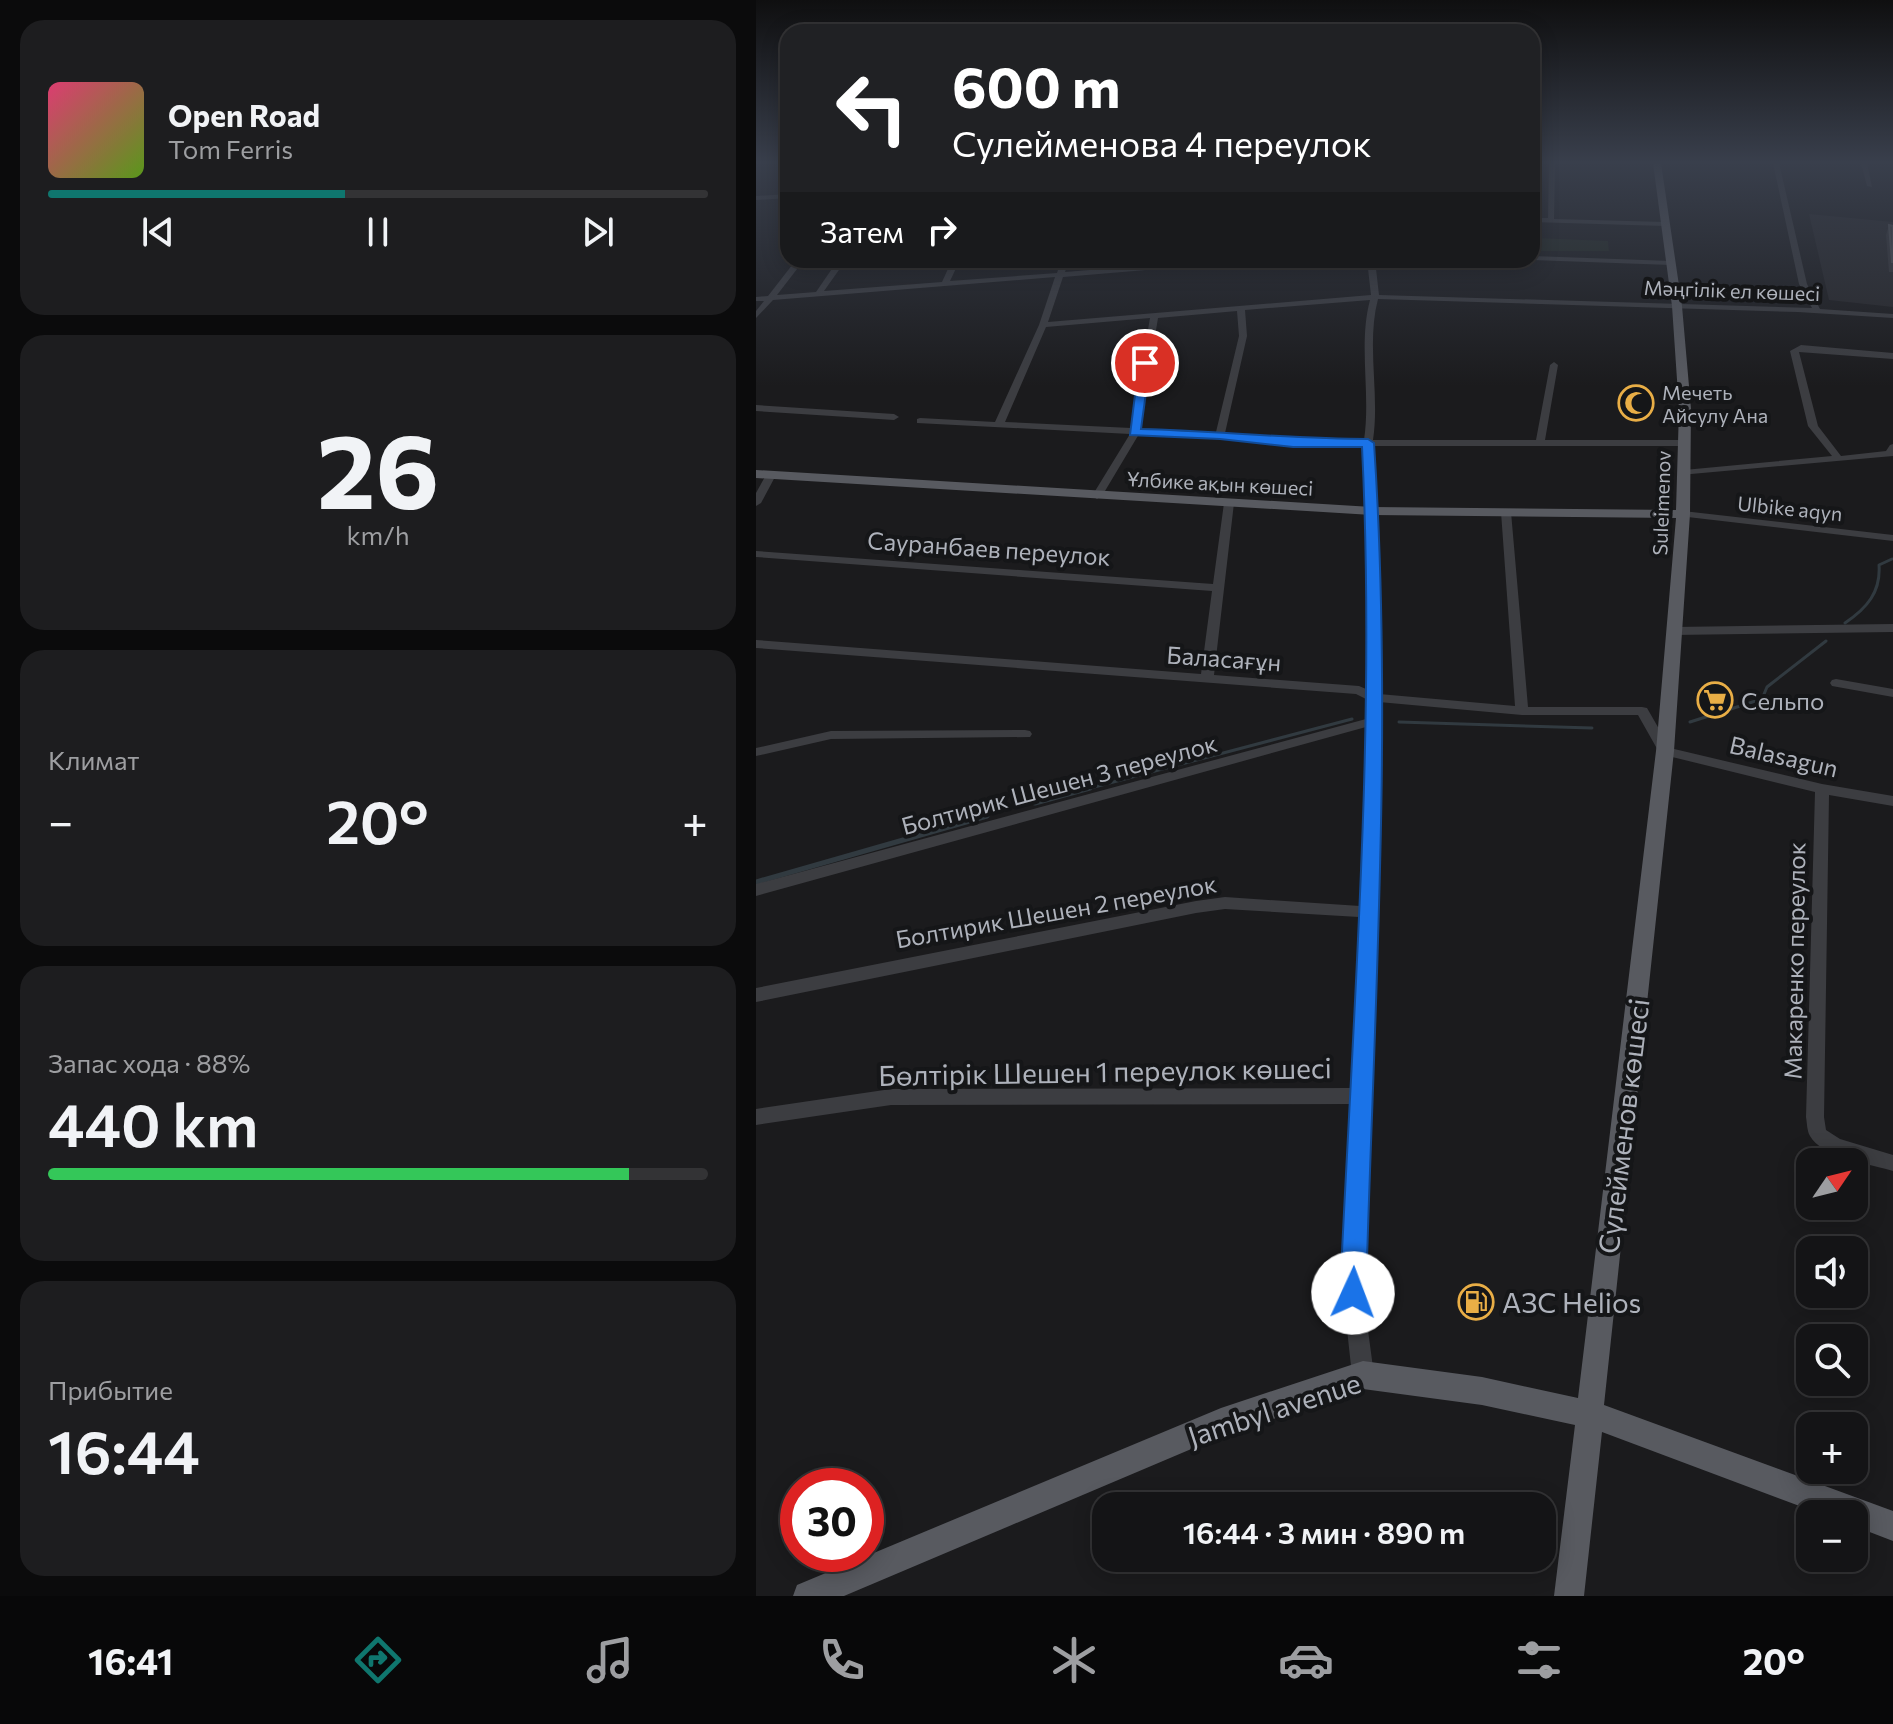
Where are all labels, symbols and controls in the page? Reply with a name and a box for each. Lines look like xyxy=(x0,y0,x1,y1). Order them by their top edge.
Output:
text: 600 m xyxy=(952,51,1121,120)
icon: left xyxy=(820,56,924,160)
text: Open Road xyxy=(168,96,320,133)
text: Сулейменова 4 переулок xyxy=(952,120,1372,164)
text: Tom Ferris xyxy=(168,133,293,164)
icon: right xyxy=(920,208,964,252)
icon: previous xyxy=(136,210,180,254)
icon: pause xyxy=(356,210,400,254)
icon: next xyxy=(576,210,620,254)
text: Затем xyxy=(820,212,904,249)
street label: Мәңгілік ел көшесі xyxy=(1643,275,1821,305)
pin xyxy=(1111,329,1179,397)
icon: arrive xyxy=(1123,341,1167,385)
place label: Мечеть Айсулу Ана xyxy=(1662,380,1768,427)
mosque icon: Мечеть Айсулу Ана xyxy=(1617,384,1655,422)
text: 26 xyxy=(317,403,439,530)
street label: Suleimenov xyxy=(1647,450,1675,556)
street label: Ұлбике ақын көшесі xyxy=(1126,466,1314,500)
street label: Ulbike aqyn xyxy=(1736,491,1844,525)
text: km/h xyxy=(346,519,410,550)
street label: Сауранбаев переулок xyxy=(867,525,1112,571)
street label: Баласағұн xyxy=(1166,640,1282,676)
supermarket icon: Сельпо xyxy=(1696,681,1734,719)
place label: Сельпо xyxy=(1741,686,1824,715)
street label: Болтирик Шешен 3 переулок xyxy=(898,728,1220,840)
street label: Balasagun xyxy=(1727,729,1841,783)
text: Климат xyxy=(48,744,140,775)
text: 20° xyxy=(326,783,429,856)
text: − xyxy=(48,793,73,847)
text: + xyxy=(682,793,708,847)
street label: Макаренко переулок xyxy=(1777,842,1811,1080)
street label: Болтирик Шешен 2 переулок xyxy=(893,868,1219,954)
street label: Сүлейменов көшесі xyxy=(1590,997,1656,1255)
text: Запас хода · 88% xyxy=(48,1047,250,1078)
street label: Бөлтірік Шешен 1 переулок көшесі xyxy=(878,1050,1332,1092)
text: 440 km xyxy=(48,1086,258,1159)
north arrow xyxy=(1796,1148,1868,1220)
map controls xyxy=(1796,1148,1868,1572)
button: sound xyxy=(1796,1236,1868,1308)
position arrow xyxy=(1311,1251,1395,1335)
fuel station icon: АЗС Helios xyxy=(1457,1283,1495,1321)
place label: АЗС Helios xyxy=(1502,1285,1641,1319)
button: search xyxy=(1796,1324,1868,1396)
street label: Jambyl avenue xyxy=(1183,1365,1365,1453)
text: Прибытие xyxy=(48,1374,173,1405)
button: + xyxy=(1796,1412,1868,1484)
text: 16:44 xyxy=(48,1413,200,1486)
speed limit sign: 30 xyxy=(780,1468,884,1572)
button: − xyxy=(1796,1500,1868,1572)
text: 16:44 · 3 мин · 890 m xyxy=(1183,1513,1465,1550)
icon: directions xyxy=(350,1632,406,1688)
icon: music xyxy=(582,1632,638,1688)
icon: phone xyxy=(814,1632,870,1688)
icon: climate xyxy=(1046,1632,1102,1688)
icon: car xyxy=(1278,1632,1334,1688)
icon: filters xyxy=(1511,1632,1567,1688)
text: 16:41 xyxy=(88,1638,173,1682)
text: 20° xyxy=(1743,1638,1805,1682)

